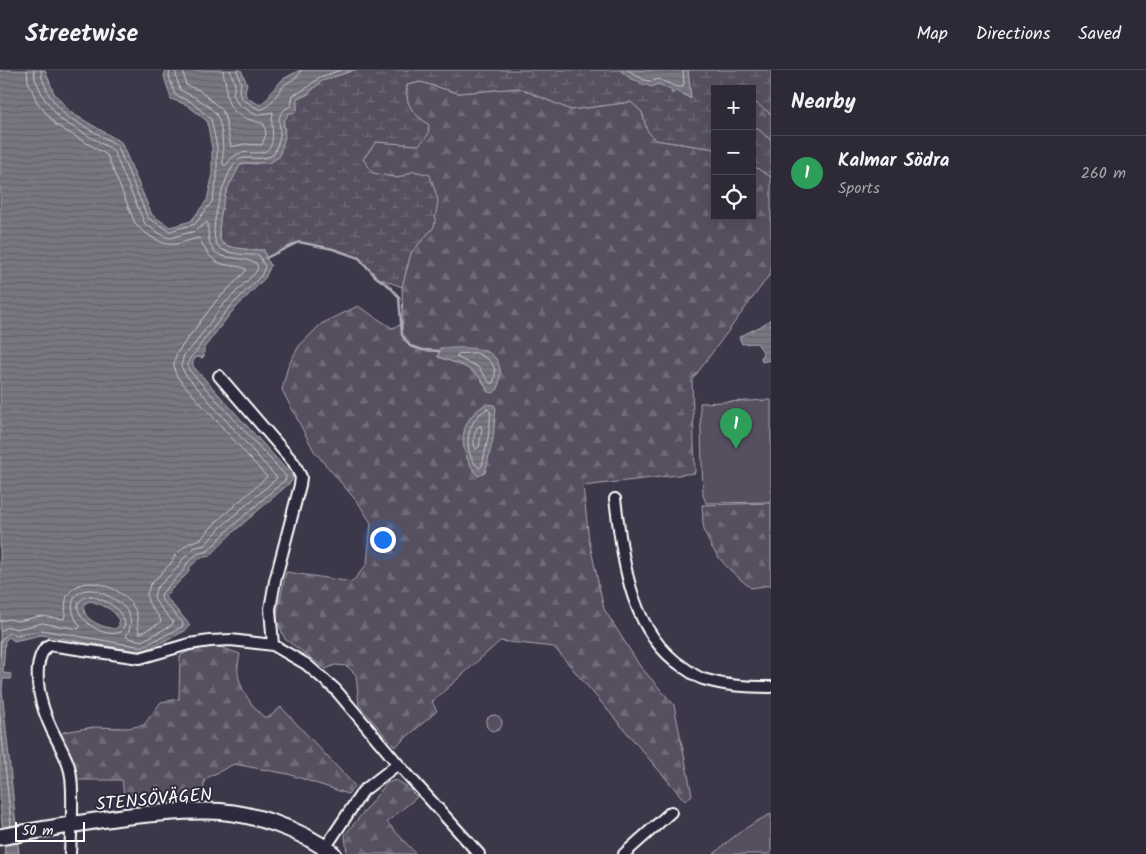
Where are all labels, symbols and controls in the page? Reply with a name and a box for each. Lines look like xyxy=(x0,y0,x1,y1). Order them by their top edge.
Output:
text: Streetwise xyxy=(25,15,138,54)
text: Map xyxy=(916,20,948,49)
text: Directions xyxy=(976,20,1050,49)
text: Saved xyxy=(1078,20,1121,49)
map controls xyxy=(711,85,756,220)
button: + xyxy=(711,85,756,130)
text: Nearby xyxy=(791,86,856,119)
button: − xyxy=(711,130,756,175)
text: Kalmar Södra xyxy=(838,146,950,176)
text: 1 xyxy=(805,161,809,186)
text: 260 m xyxy=(1081,161,1126,186)
button: locate xyxy=(711,175,756,220)
text: Sports xyxy=(838,176,880,201)
pin: 1 xyxy=(720,408,752,449)
your location xyxy=(370,527,396,553)
street label: STENSÖVÄGEN xyxy=(95,781,214,820)
scale bar xyxy=(15,819,85,842)
text: 50 m xyxy=(22,820,53,842)

